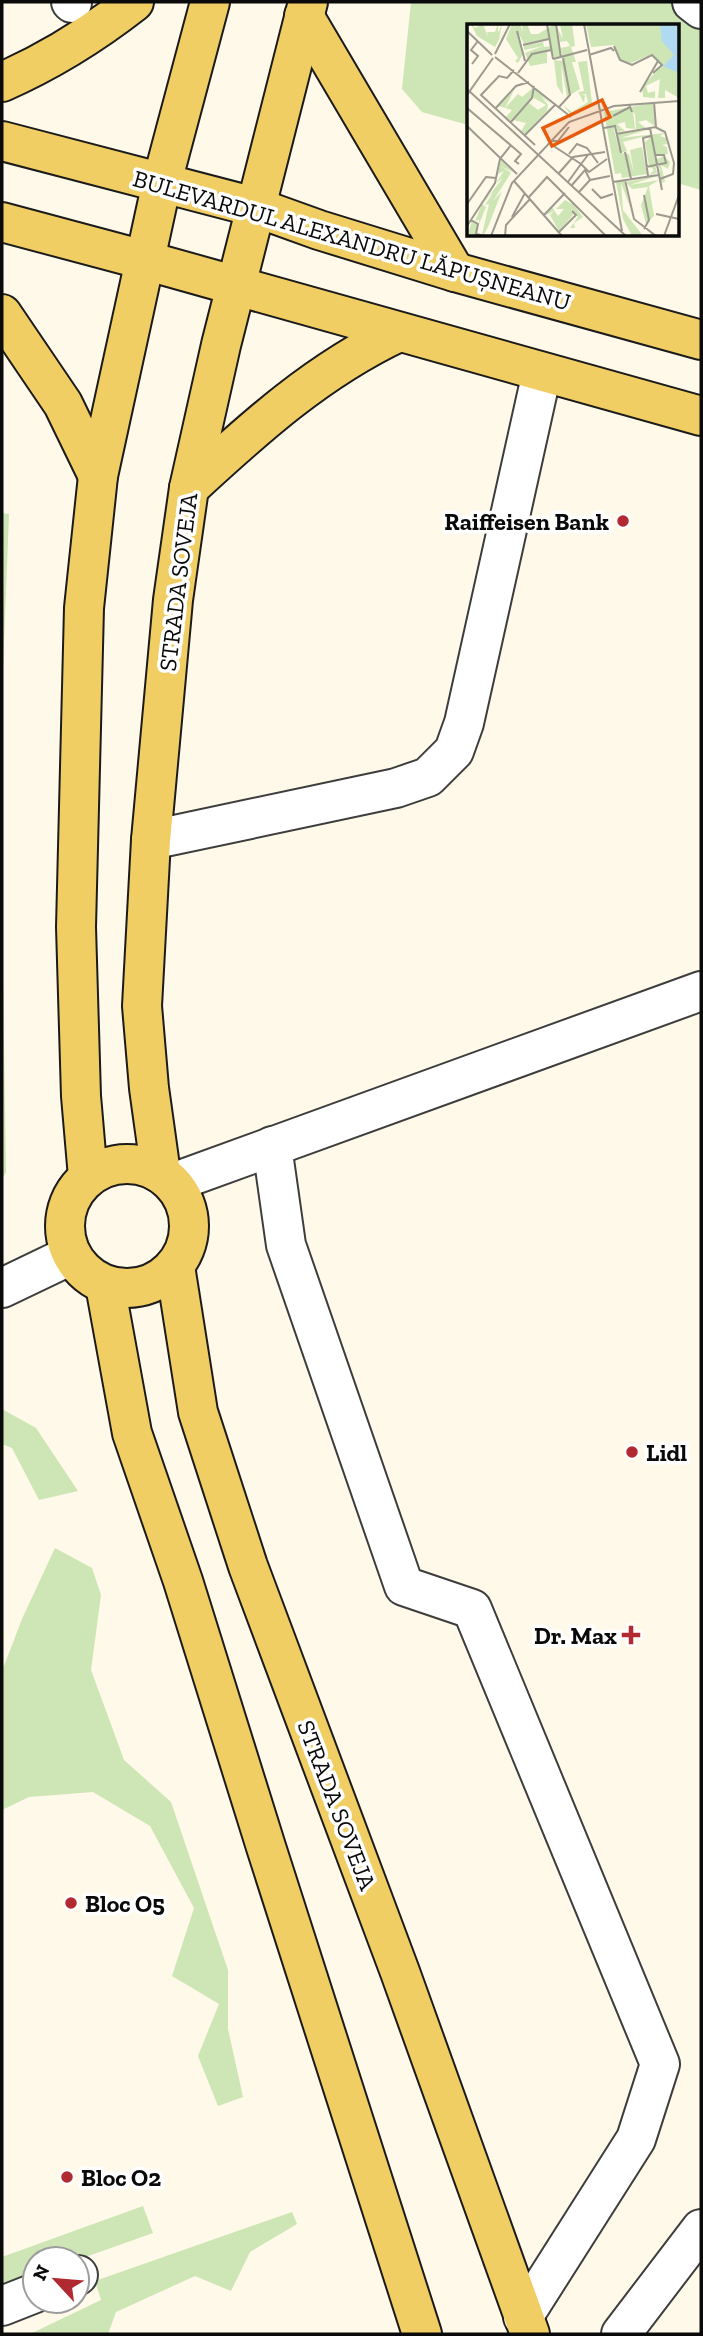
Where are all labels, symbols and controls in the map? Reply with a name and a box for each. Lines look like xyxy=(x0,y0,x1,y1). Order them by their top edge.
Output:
inset map xyxy=(467,24,678,236)
street label: BULEVARDUL ALEXANDRU LĂPUȘNEANU xyxy=(130,163,574,317)
street label: STRADA SOVEJA xyxy=(153,491,203,673)
place label: Raiffeisen Bank xyxy=(444,507,609,536)
marker: Raiffeisen Bank xyxy=(615,513,631,529)
place label: Lidl xyxy=(646,1438,687,1467)
marker: Lidl xyxy=(624,1444,640,1460)
place label: Dr. Max xyxy=(534,1621,617,1650)
marker: Dr. Max xyxy=(623,1627,639,1643)
street label: STRADA SOVEJA xyxy=(291,1716,383,1894)
place label: Bloc O5 xyxy=(85,1889,165,1918)
marker: Bloc O5 xyxy=(63,1895,79,1911)
place label: Bloc O2 xyxy=(81,2163,161,2192)
marker: Bloc O2 xyxy=(59,2169,75,2185)
north arrow xyxy=(21,2245,91,2315)
text: N xyxy=(28,2261,55,2284)

